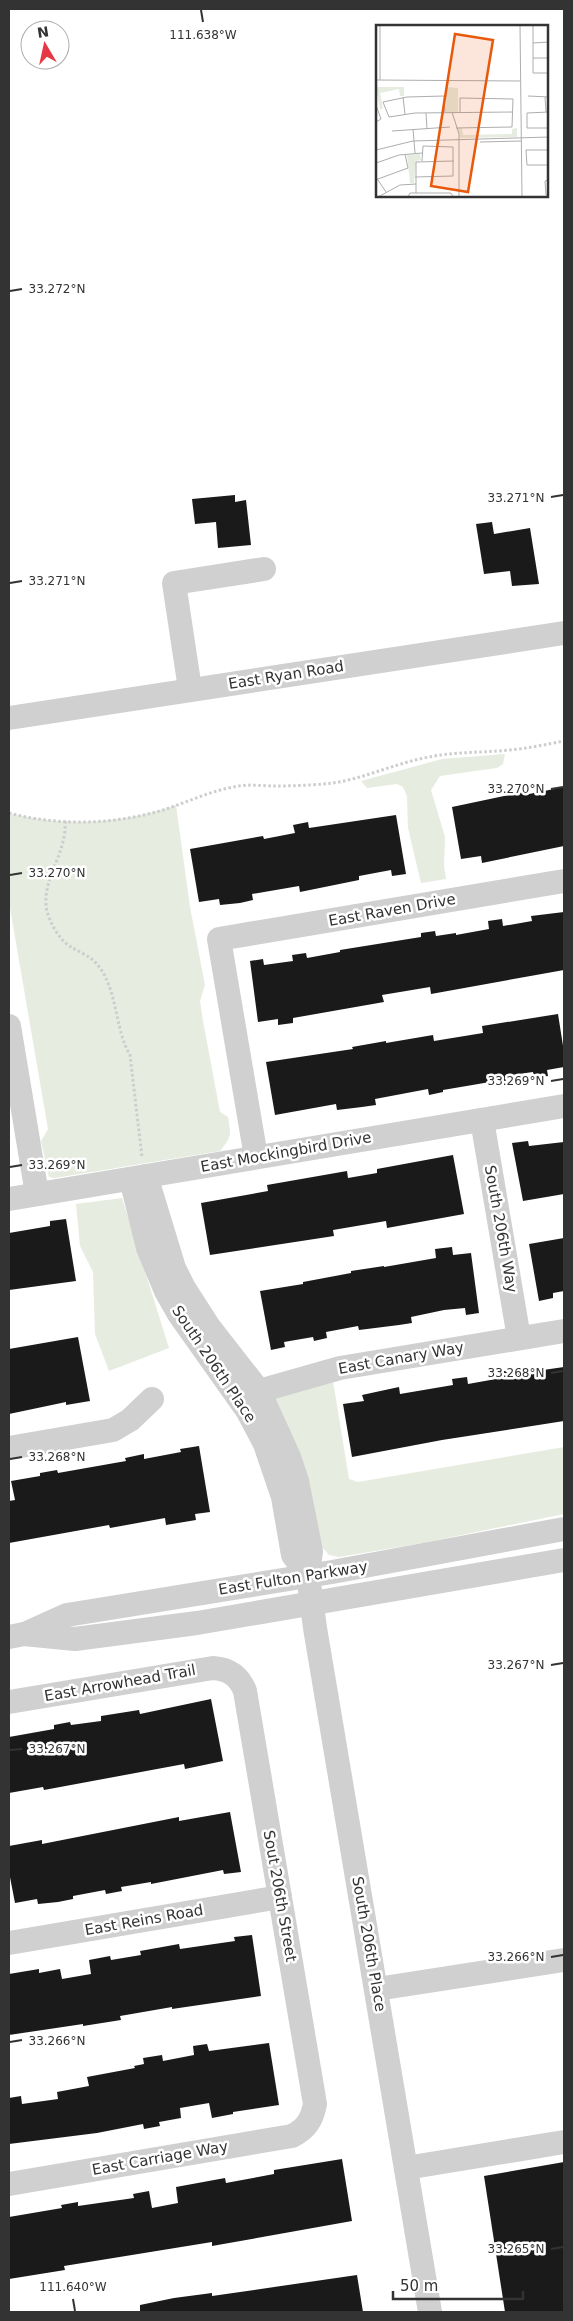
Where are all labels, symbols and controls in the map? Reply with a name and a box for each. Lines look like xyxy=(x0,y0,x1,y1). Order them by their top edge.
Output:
north arrow xyxy=(20,20,70,70)
text: N xyxy=(36,23,50,41)
inset map xyxy=(376,25,548,198)
text: 111.638°W xyxy=(169,28,237,42)
text: 33.272°N xyxy=(29,282,85,296)
text: 33.271°N xyxy=(488,491,544,505)
text: 33.271°N xyxy=(29,574,85,588)
street label: East Ryan Road xyxy=(227,657,345,693)
text: 33.270°N xyxy=(488,782,544,796)
text: 33.270°N xyxy=(29,866,85,880)
street label: East Raven Drive xyxy=(327,890,457,930)
text: 33.269°N xyxy=(488,1074,544,1088)
street label: East Mockingbird Drive xyxy=(199,1128,373,1176)
text: 33.269°N xyxy=(29,1158,85,1172)
street label: South 206th Way xyxy=(481,1164,521,1294)
street label: South 206th Place xyxy=(168,1302,260,1426)
street label: East Canary Way xyxy=(337,1338,465,1378)
text: 33.268°N xyxy=(488,1366,544,1380)
text: 33.268°N xyxy=(29,1450,85,1464)
street label: East Fulton Parkway xyxy=(217,1557,369,1599)
text: 33.267°N xyxy=(488,1658,544,1672)
street label: East Arrowhead Trail xyxy=(43,1661,197,1705)
text: 33.267°N xyxy=(29,1742,85,1756)
street label: Sout 206th Street xyxy=(260,1829,300,1963)
street label: South 206th Place xyxy=(348,1875,390,2013)
street label: East Reins Road xyxy=(83,1901,205,1939)
text: 33.266°N xyxy=(488,1950,544,1964)
text: 33.266°N xyxy=(29,2034,85,2048)
street label: East Carriage Way xyxy=(91,2137,229,2179)
text: 33.265°N xyxy=(488,2242,544,2256)
scale bar xyxy=(393,2268,523,2300)
text: 50 m xyxy=(400,2277,438,2295)
text: 111.640°W xyxy=(39,2280,107,2294)

